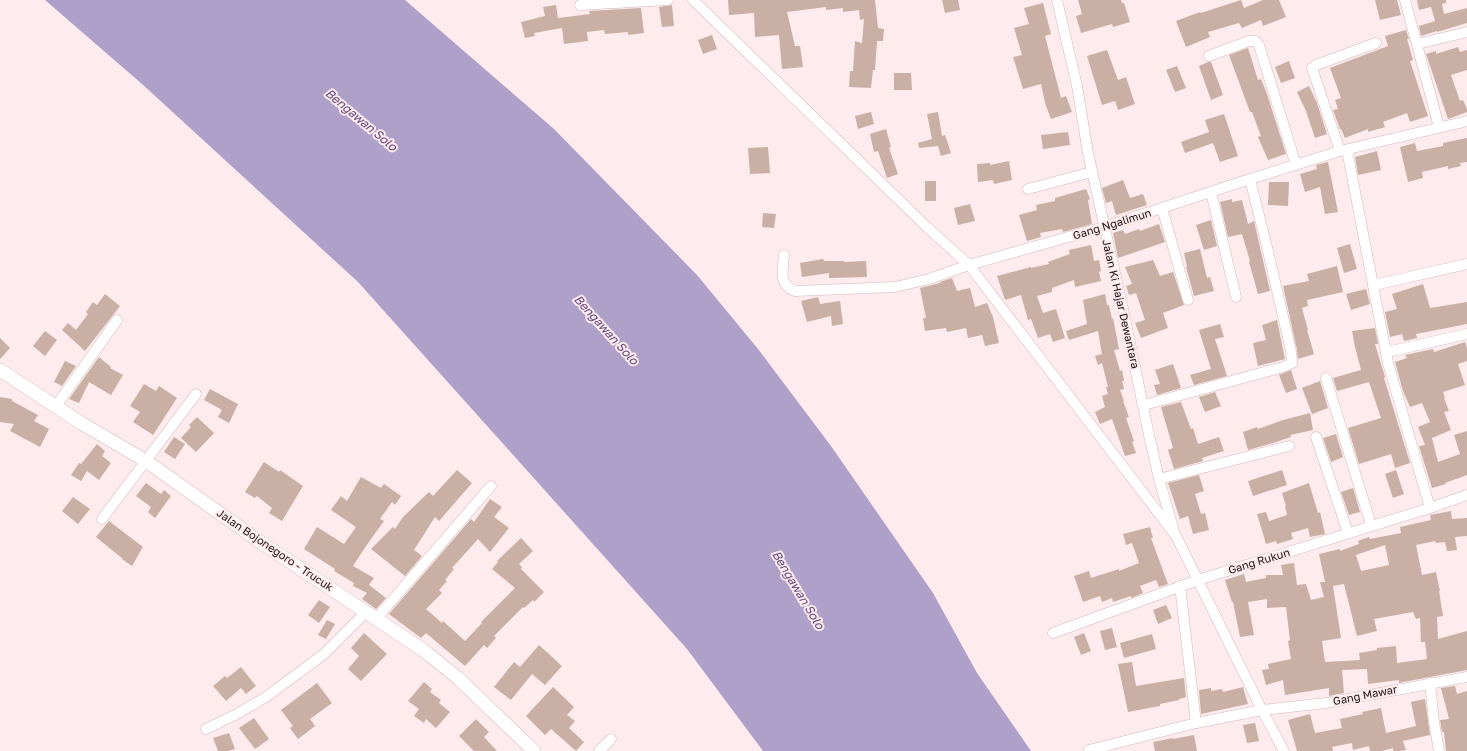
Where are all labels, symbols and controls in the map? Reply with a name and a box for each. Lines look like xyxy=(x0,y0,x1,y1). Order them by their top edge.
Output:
water label: Bengawan Solo xyxy=(322,85,401,154)
street label: Gang Ngalimun xyxy=(1071,205,1153,242)
street label: Jalan Ki Hajar Dewantara xyxy=(1100,238,1143,370)
water label: Bengawan Solo xyxy=(571,292,642,368)
street label: Jalan Bojonegoro - Trucuk xyxy=(215,506,336,593)
street label: Gang Rukun xyxy=(1226,545,1291,576)
water label: Bengawan Solo xyxy=(769,548,828,632)
street label: Gang Mawar xyxy=(1332,682,1399,707)

